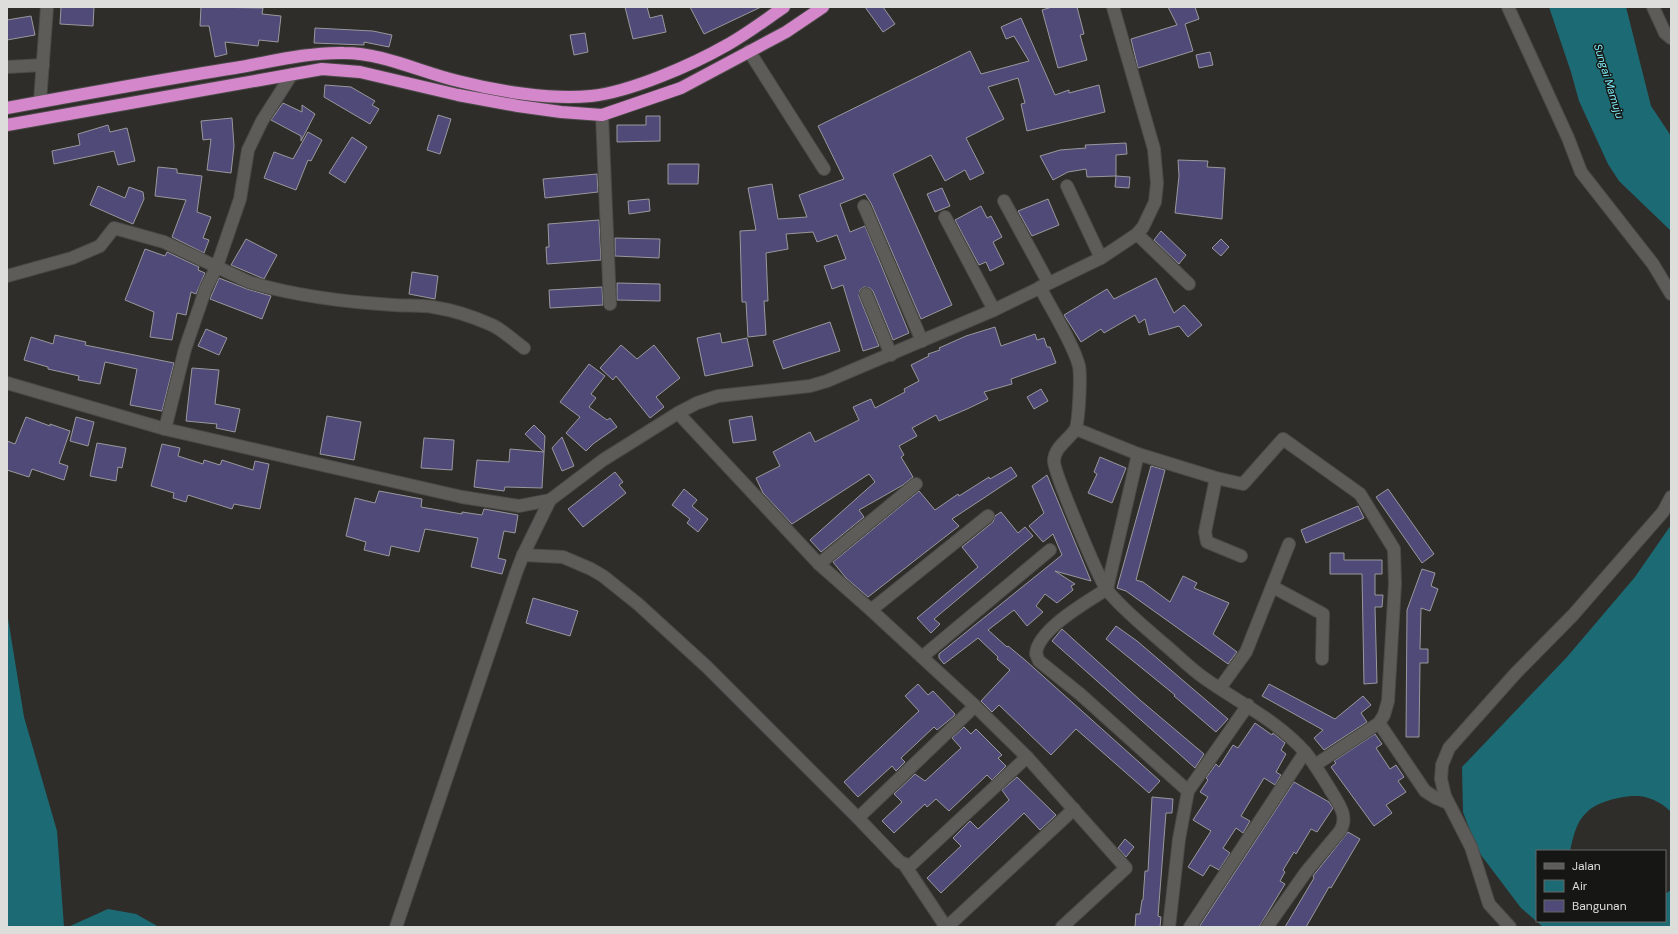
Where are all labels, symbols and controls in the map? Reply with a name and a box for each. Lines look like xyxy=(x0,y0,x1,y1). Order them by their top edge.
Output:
water label: Sungai Mamuju xyxy=(1591,42,1627,121)
legend xyxy=(1536,850,1666,922)
text: Jalan xyxy=(1572,858,1601,874)
text: Air xyxy=(1572,878,1588,894)
text: Bangunan xyxy=(1572,898,1627,914)

